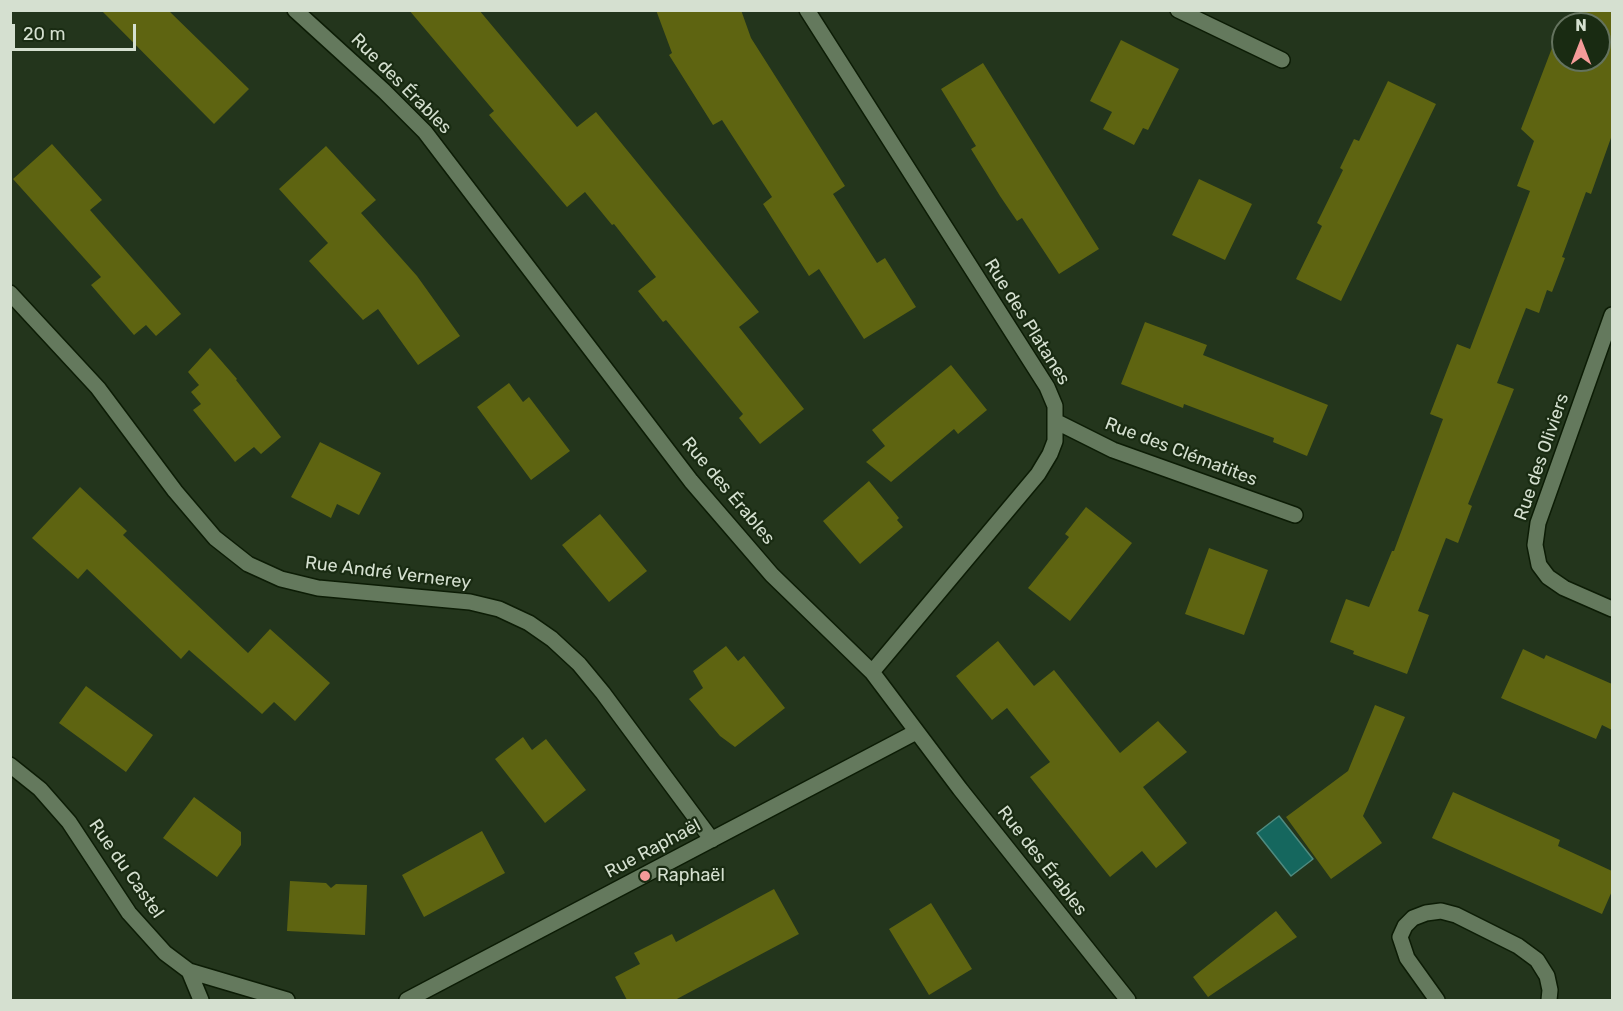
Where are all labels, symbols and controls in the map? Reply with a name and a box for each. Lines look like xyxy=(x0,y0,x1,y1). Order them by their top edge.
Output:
scale bar xyxy=(15,12,140,50)
north arrow xyxy=(1551,12,1611,72)
text: N xyxy=(1575,16,1587,35)
text: 20 m xyxy=(23,23,65,45)
street label: Rue des Érables xyxy=(346,29,456,139)
street label: Rue des Platanes xyxy=(980,255,1074,389)
street label: Rue des Oliviers xyxy=(1510,391,1574,523)
street label: Rue des Clématites xyxy=(1102,413,1260,491)
street label: Rue des Érables xyxy=(677,433,779,549)
street label: Rue André Vernerey xyxy=(304,552,472,594)
street label: Rue des Érables xyxy=(992,802,1092,920)
street label: Rue du Castel xyxy=(84,815,168,923)
street label: Rue Raphaël xyxy=(602,815,704,883)
place label: Raphaël xyxy=(657,865,725,887)
marker: Raphaël xyxy=(638,869,652,883)

